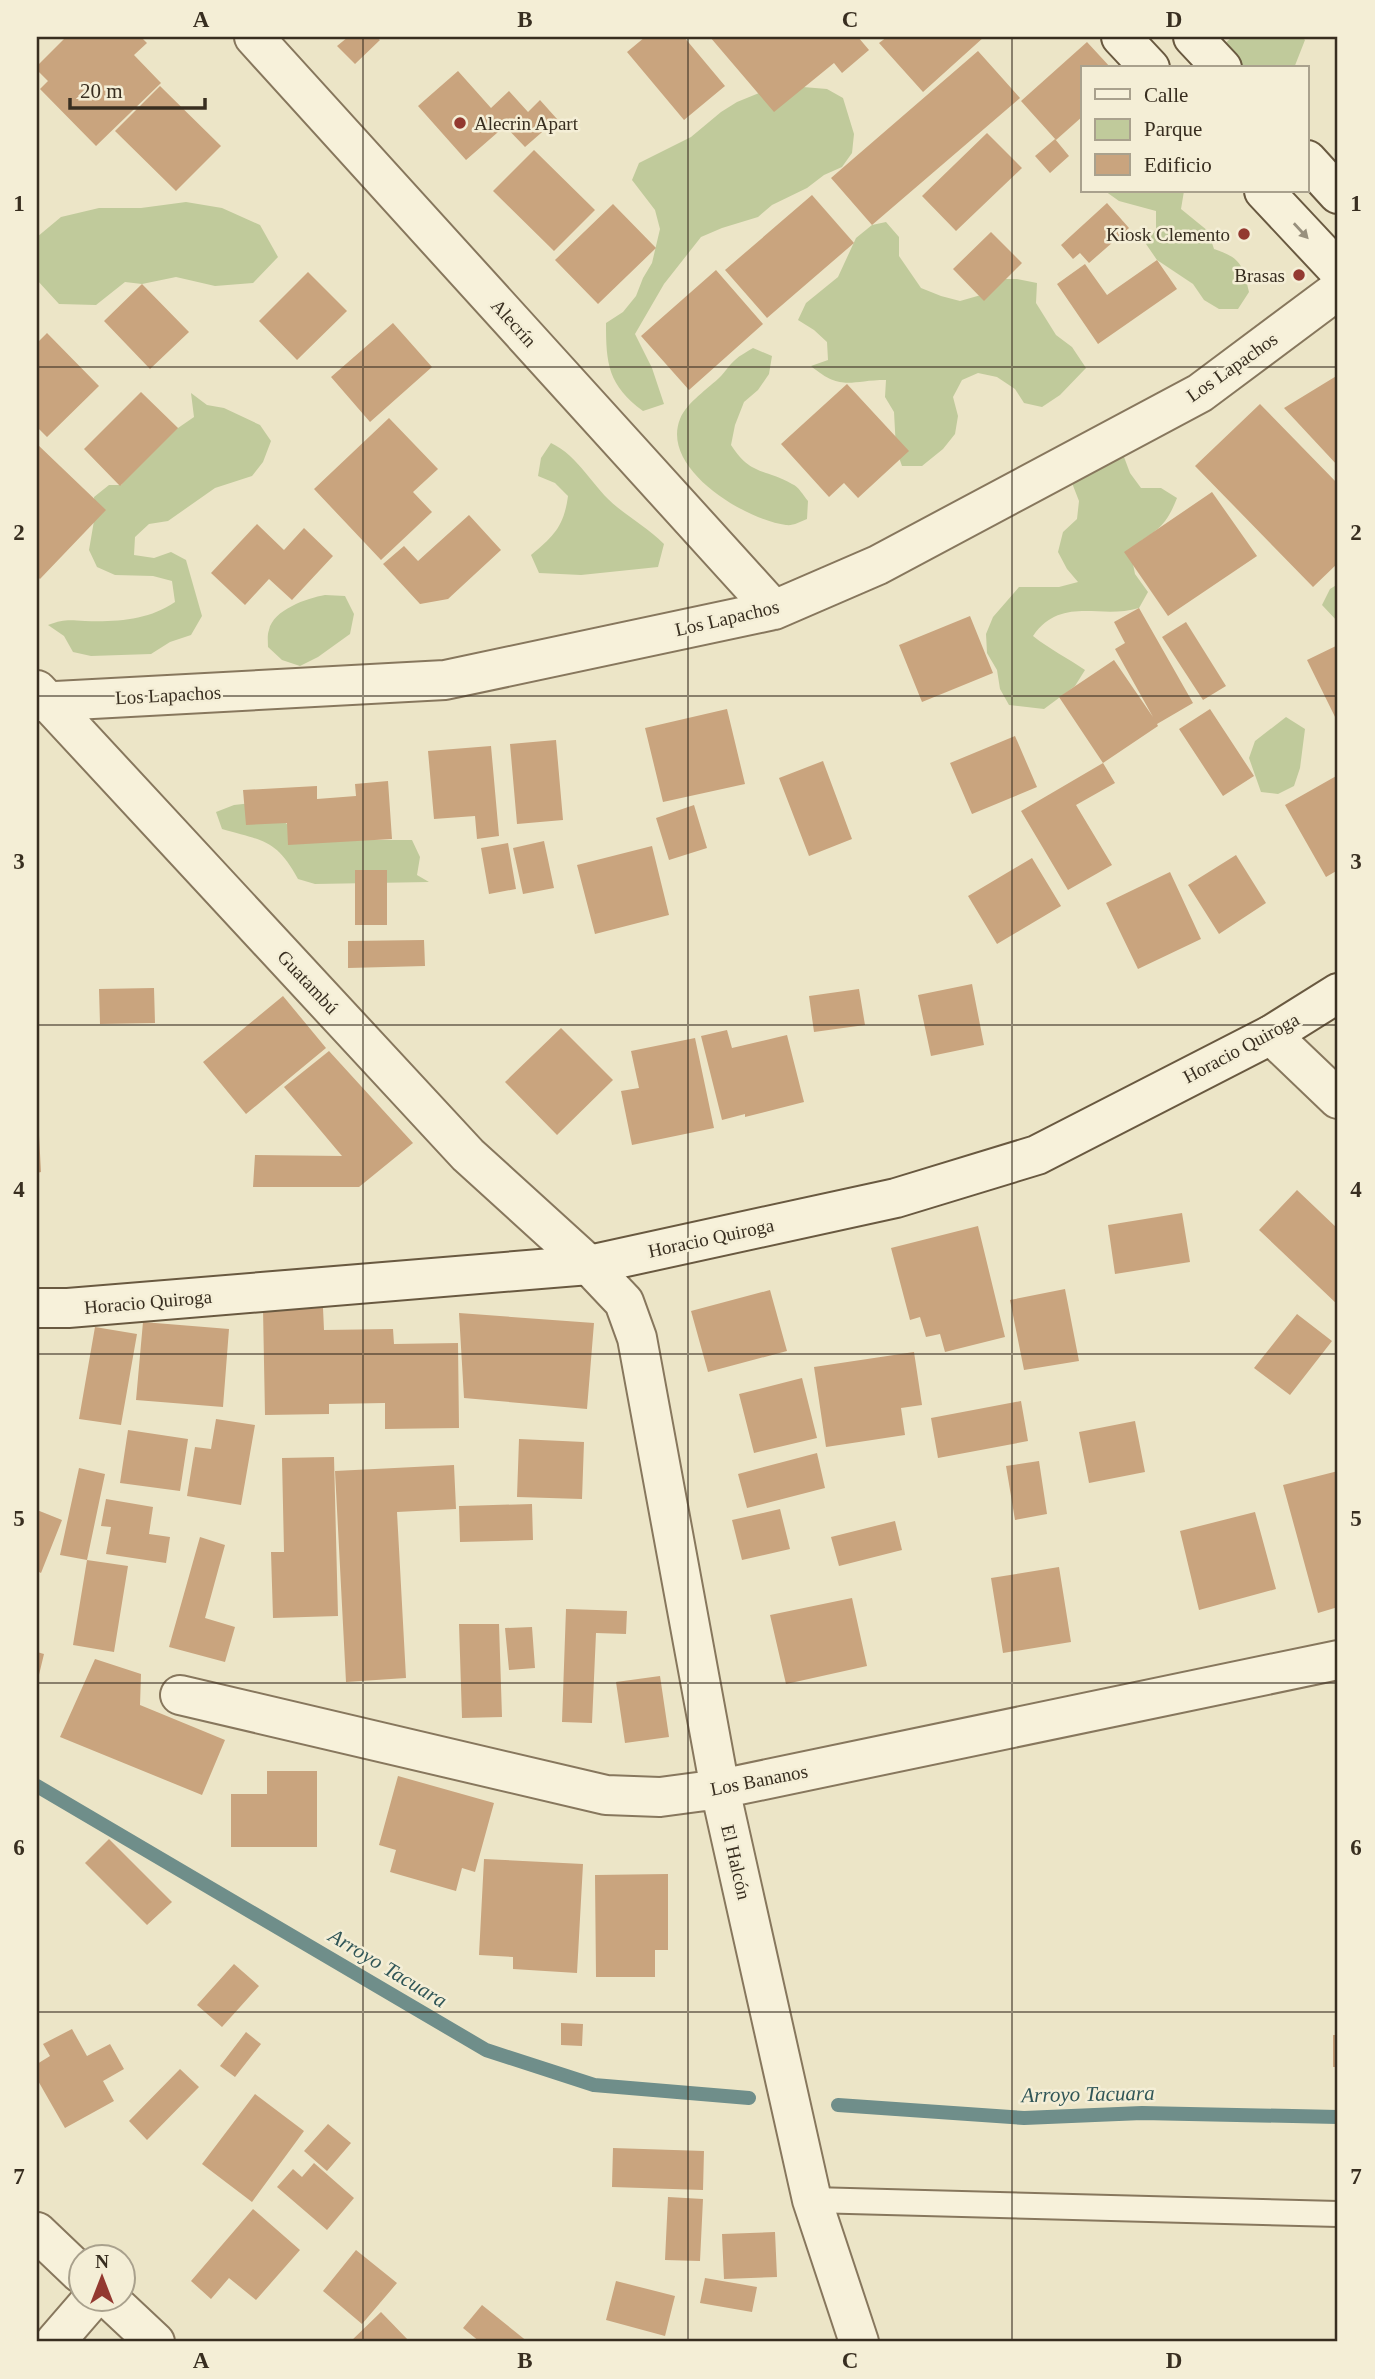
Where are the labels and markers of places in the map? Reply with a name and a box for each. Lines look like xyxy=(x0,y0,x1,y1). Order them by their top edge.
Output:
place label: Alecrin Apart xyxy=(474,113,579,134)
marker: Alecrin Apart xyxy=(452,115,468,131)
place label: Kiosk Clemento xyxy=(1106,224,1230,245)
marker: Kiosk Clemento xyxy=(1236,226,1252,242)
place label: Brasas xyxy=(1234,265,1285,286)
marker: Brasas xyxy=(1291,267,1307,283)

